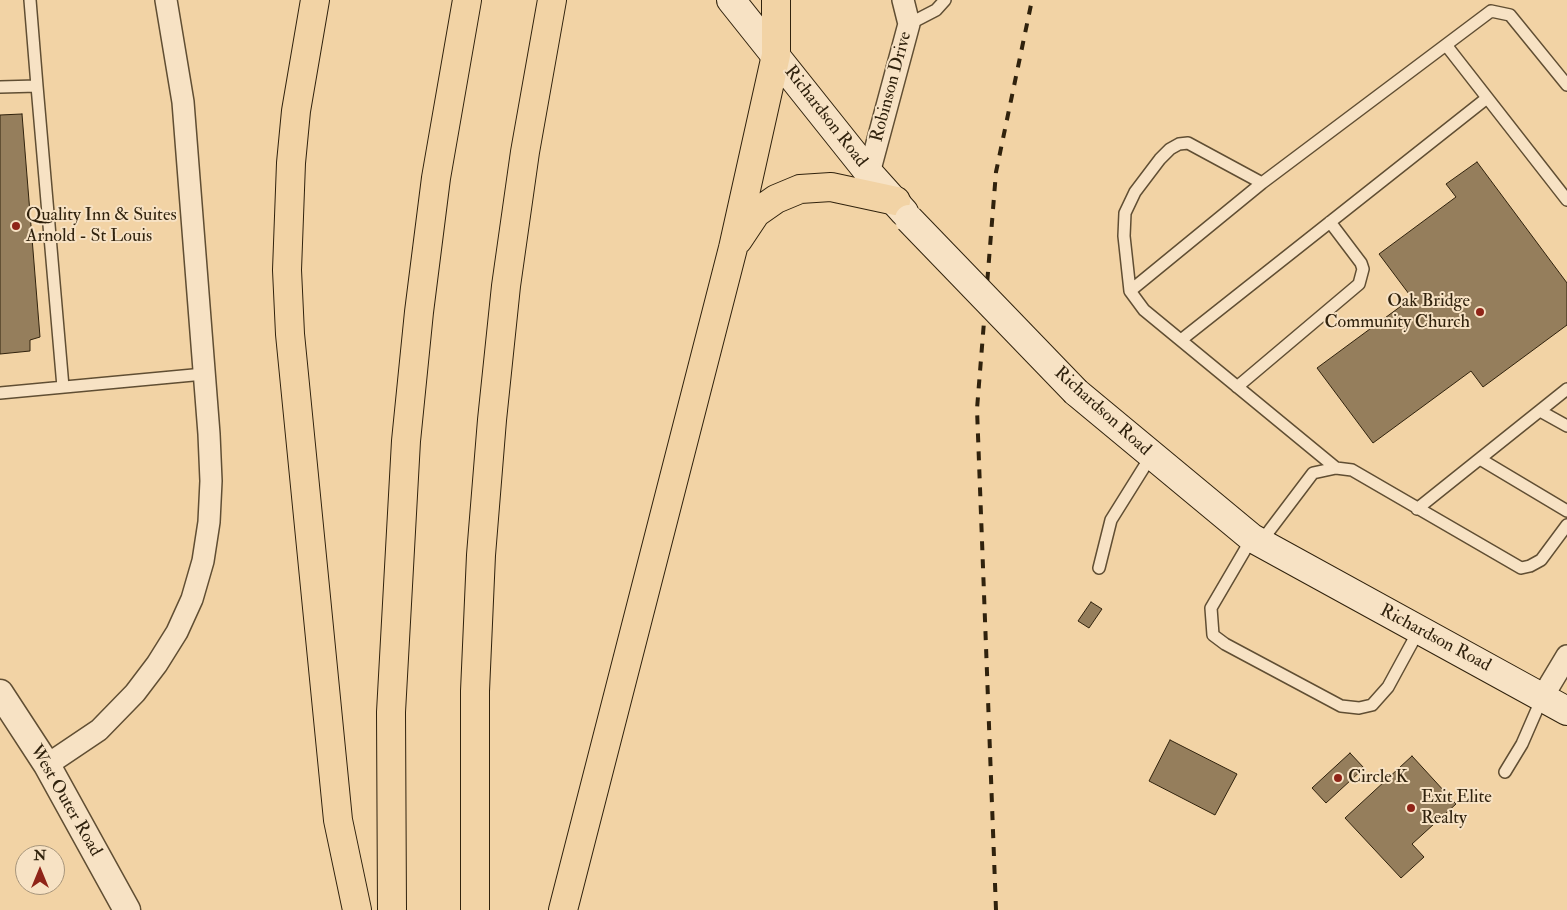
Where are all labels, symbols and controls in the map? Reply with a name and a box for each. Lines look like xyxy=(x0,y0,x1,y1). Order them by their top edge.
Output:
street label: Robinson Drive xyxy=(867,29,917,145)
street label: Richardson Road xyxy=(779,62,871,172)
place label: Quality Inn & Suites Arnold - St Louis xyxy=(26,205,177,248)
marker: Quality Inn & Suites Arnold - St Louis xyxy=(10,220,22,232)
place label: Oak Bridge Community Church xyxy=(1324,291,1470,334)
marker: Oak Bridge Community Church xyxy=(1474,306,1486,318)
street label: Richardson Road xyxy=(1049,363,1155,461)
street label: Richardson Road xyxy=(1376,601,1494,677)
street label: West Outer Road xyxy=(24,741,106,861)
place label: Circle K xyxy=(1348,767,1408,789)
marker: Circle K xyxy=(1332,772,1344,784)
place label: Exit Elite Realty xyxy=(1421,787,1492,830)
marker: Exit Elite Realty xyxy=(1405,802,1417,814)
north arrow xyxy=(15,845,65,895)
text: N xyxy=(34,847,46,864)

